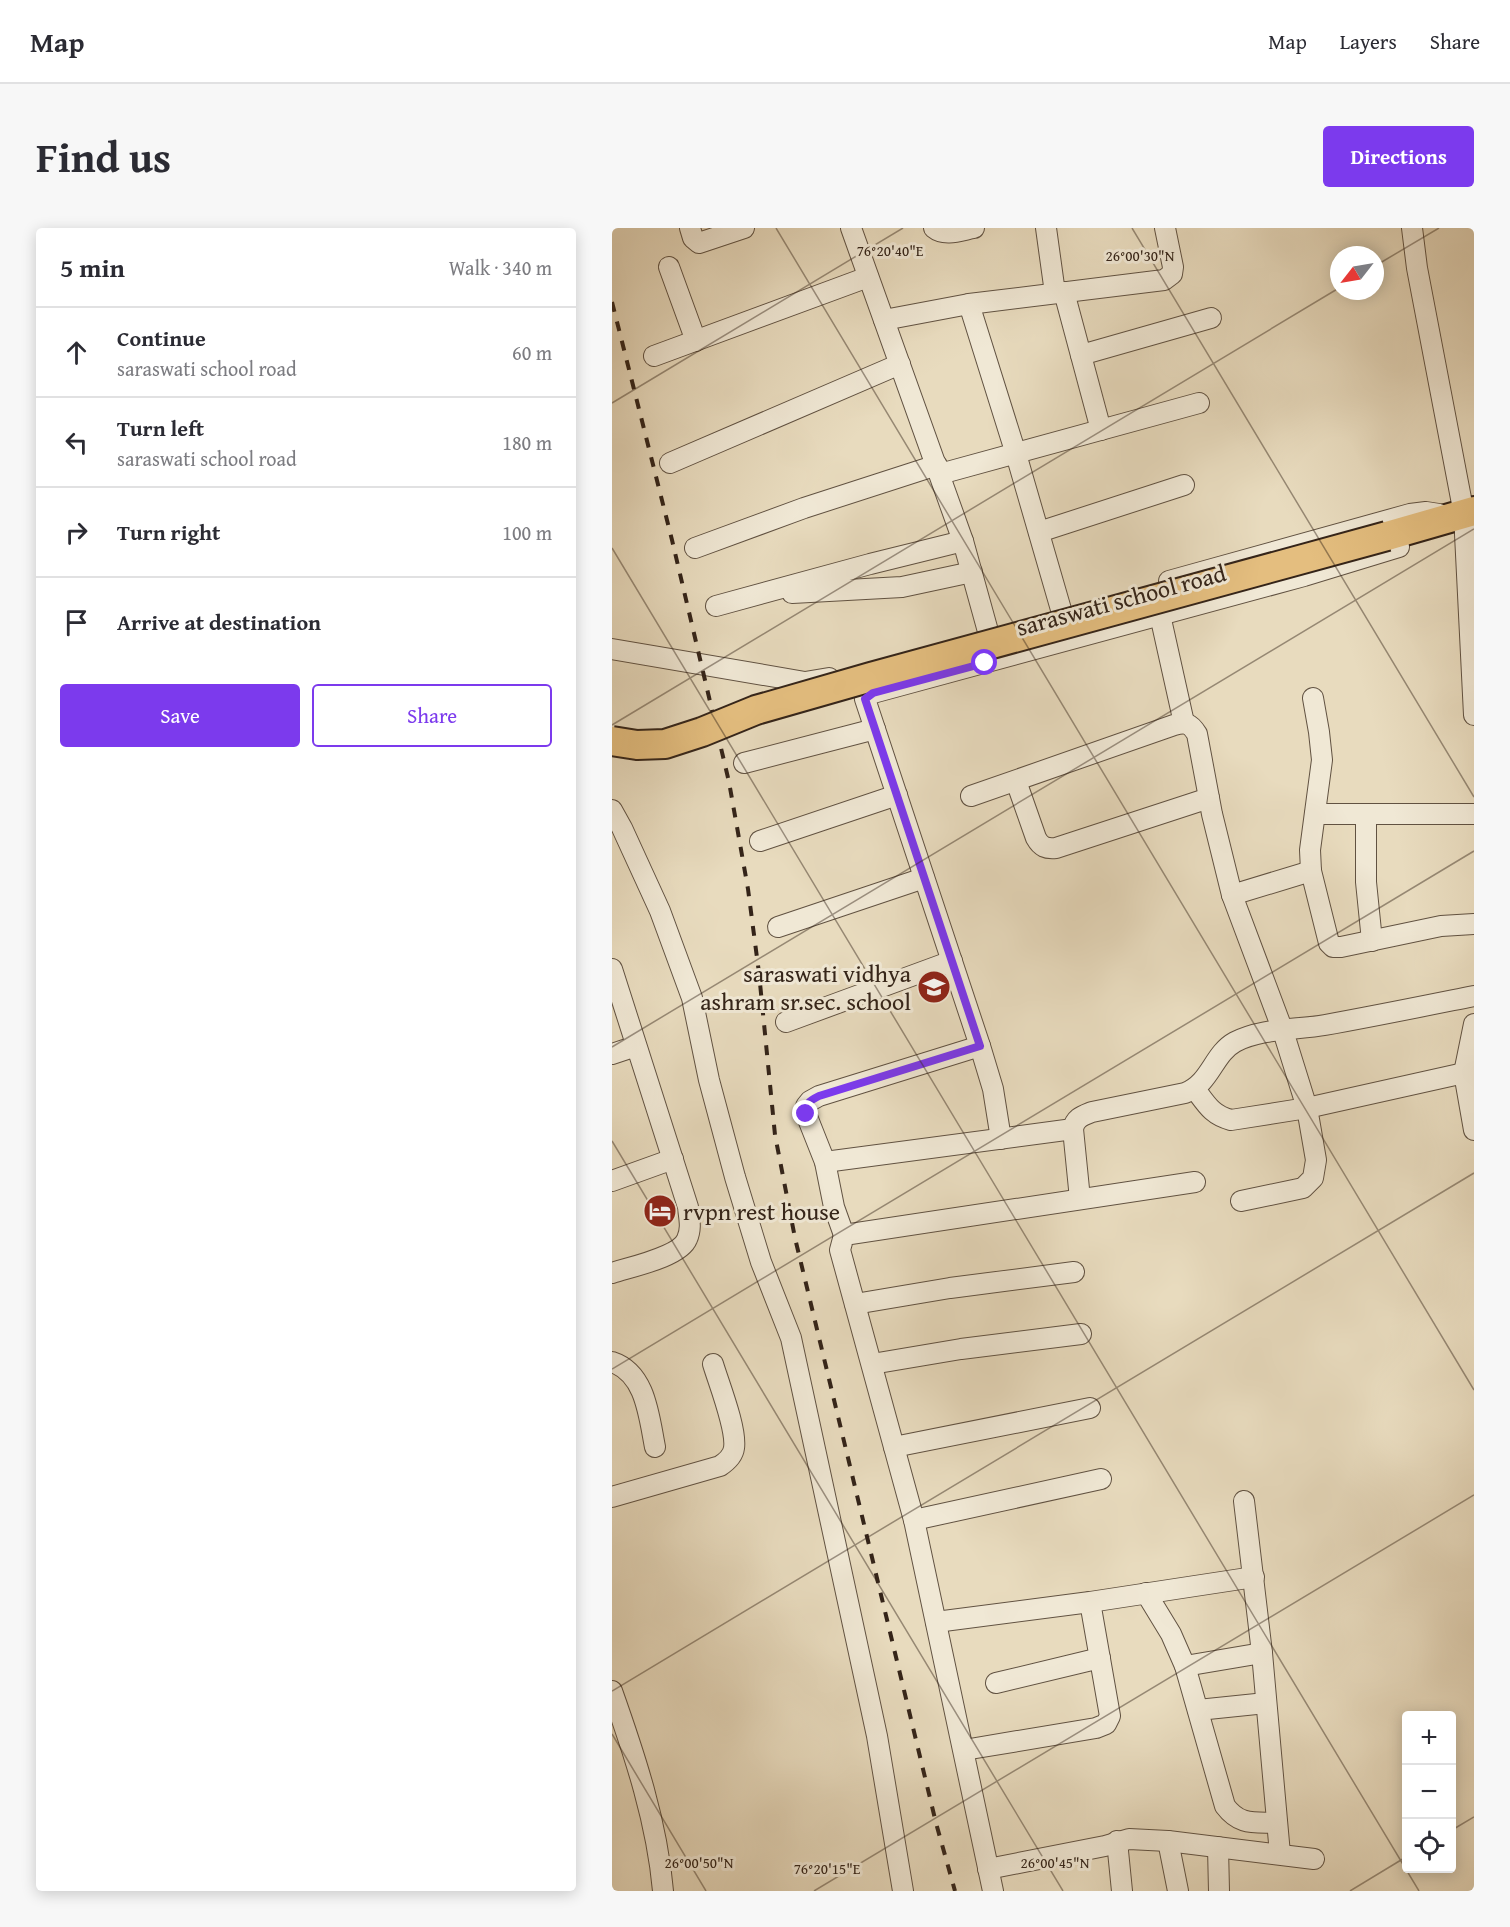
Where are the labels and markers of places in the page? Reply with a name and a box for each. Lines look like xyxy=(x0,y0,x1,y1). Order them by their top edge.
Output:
place label: saraswati vidhya ashram sr.sec. school xyxy=(700,956,912,1019)
school or university icon: saraswati vidhya ashram sr.sec. school xyxy=(916,969,952,1005)
hotel icon: rvpn rest house xyxy=(642,1193,678,1229)
place label: rvpn rest house xyxy=(683,1194,840,1229)

